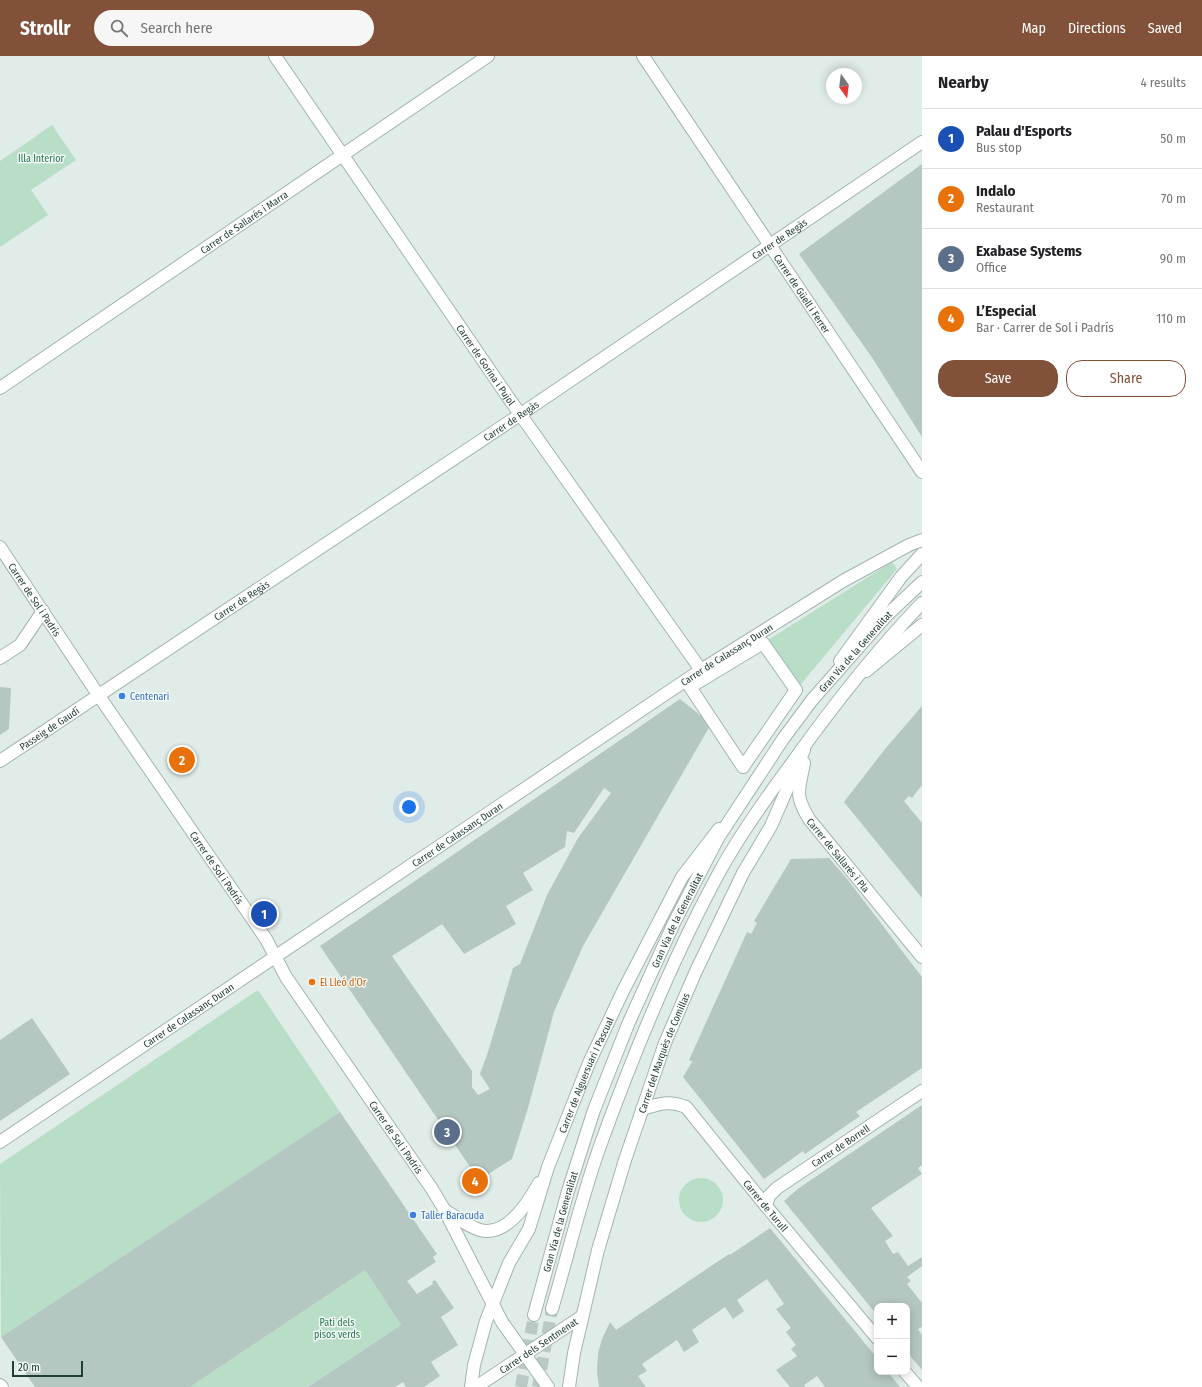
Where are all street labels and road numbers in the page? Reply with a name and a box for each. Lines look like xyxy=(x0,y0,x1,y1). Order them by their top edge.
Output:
street label: Carrer de Sallarés i Marra xyxy=(198,189,291,257)
street label: Carrer de Regàs xyxy=(750,217,810,263)
street label: Carrer de Güell i Ferrer xyxy=(771,252,833,336)
street label: Carrer de Gorina i Pujol xyxy=(453,323,517,408)
street label: Carrer de Regàs xyxy=(482,399,542,444)
street label: Carrer de Sol i Padrís xyxy=(5,561,63,639)
street label: Carrer de Regàs xyxy=(212,578,272,624)
street label: Gran Via de la Generalitat xyxy=(817,608,895,695)
street label: Carrer de Calassanç Duran xyxy=(679,621,775,689)
street label: Passeig de Gaudí xyxy=(18,704,82,753)
street label: Carrer de Calassanç Duran xyxy=(410,800,505,870)
street label: Carrer de Sallarès i Pla xyxy=(804,816,872,895)
street label: Carrer de Sol i Padrís xyxy=(187,829,245,907)
street label: Gran Via de la Generalitat xyxy=(649,870,706,970)
street label: Carrer de Calassanç Duran xyxy=(141,981,237,1051)
street label: Carrer del Marquès de Comillas xyxy=(636,991,693,1115)
street label: Carrer de Alguersuari I Pascual xyxy=(557,1015,617,1135)
street label: Carrer de Sol i Padrís xyxy=(366,1099,425,1176)
street label: Carrer de Borrell xyxy=(809,1122,873,1170)
street label: Gran Via de la Generalitat xyxy=(541,1169,581,1274)
street label: Carrer de Turull xyxy=(740,1178,790,1235)
street label: Carrer dels Sentmenat xyxy=(498,1315,581,1377)

